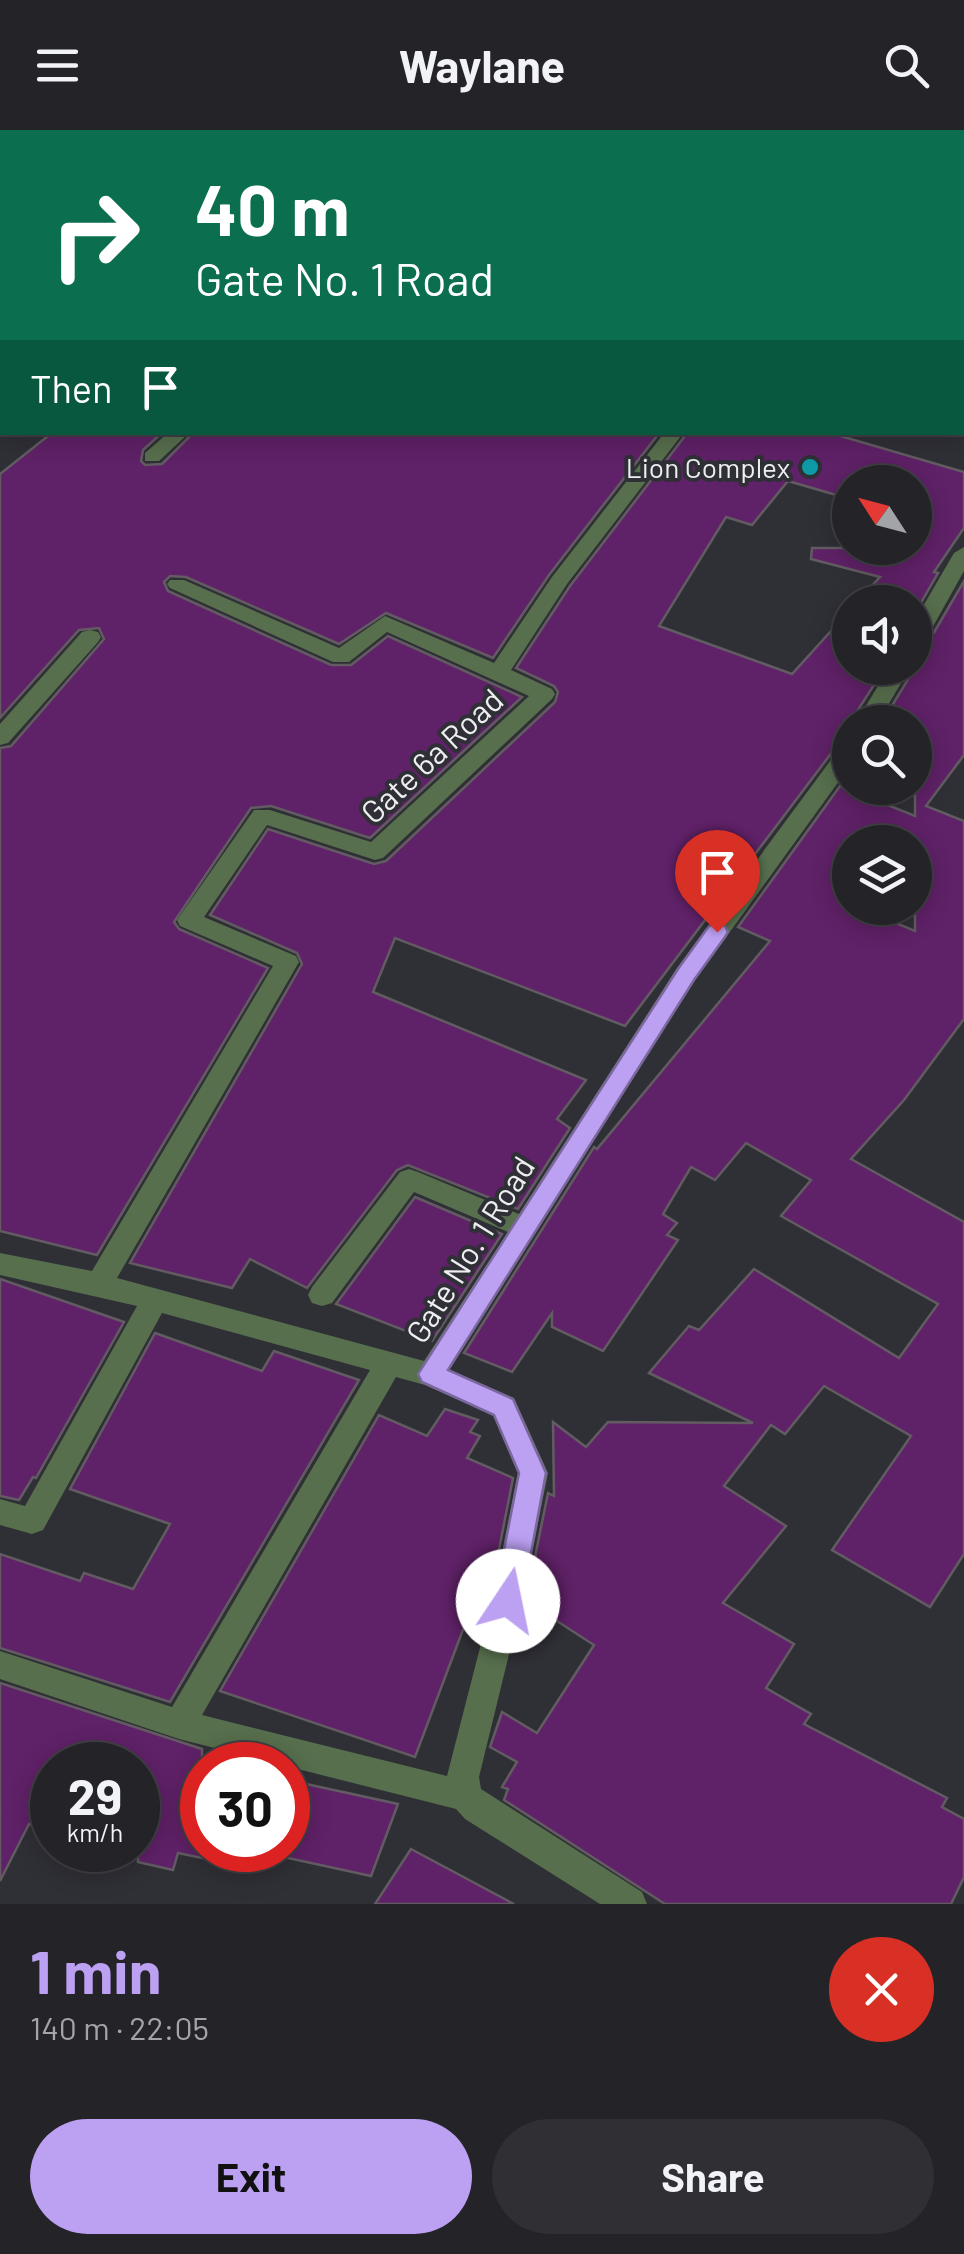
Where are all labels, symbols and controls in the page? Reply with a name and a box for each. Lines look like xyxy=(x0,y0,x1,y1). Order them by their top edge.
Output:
icon: menu xyxy=(30,38,85,93)
text: Waylane xyxy=(399,38,565,92)
icon: search xyxy=(879,38,934,93)
text: 40 m xyxy=(195,166,350,250)
icon: right xyxy=(30,170,160,300)
text: Gate No. 1 Road xyxy=(195,251,494,305)
icon: arrive xyxy=(133,360,188,415)
text: Then xyxy=(30,365,113,411)
place label: Lion Complex xyxy=(626,450,790,484)
marker: Lion Complex xyxy=(799,456,821,478)
north arrow xyxy=(832,465,932,565)
map controls xyxy=(832,465,932,925)
button: sound xyxy=(832,585,932,685)
street label: Gate 6a Road xyxy=(352,680,510,830)
button: search xyxy=(832,705,932,805)
button: layers xyxy=(832,825,932,925)
pin xyxy=(675,830,760,933)
icon: arrive xyxy=(690,845,745,900)
street label: Gate No. 1 Road xyxy=(397,1149,541,1349)
position arrow xyxy=(456,1549,560,1653)
speed limit sign: 30 xyxy=(180,1742,310,1872)
text: 29 xyxy=(68,1765,122,1825)
text: km/h xyxy=(67,1817,123,1847)
text: 1 min xyxy=(30,1934,161,2006)
button: close xyxy=(829,1937,934,2042)
text: 140 m · 22:05 xyxy=(30,2008,209,2046)
button: Exit xyxy=(30,2119,472,2234)
button: Share xyxy=(492,2119,934,2234)

